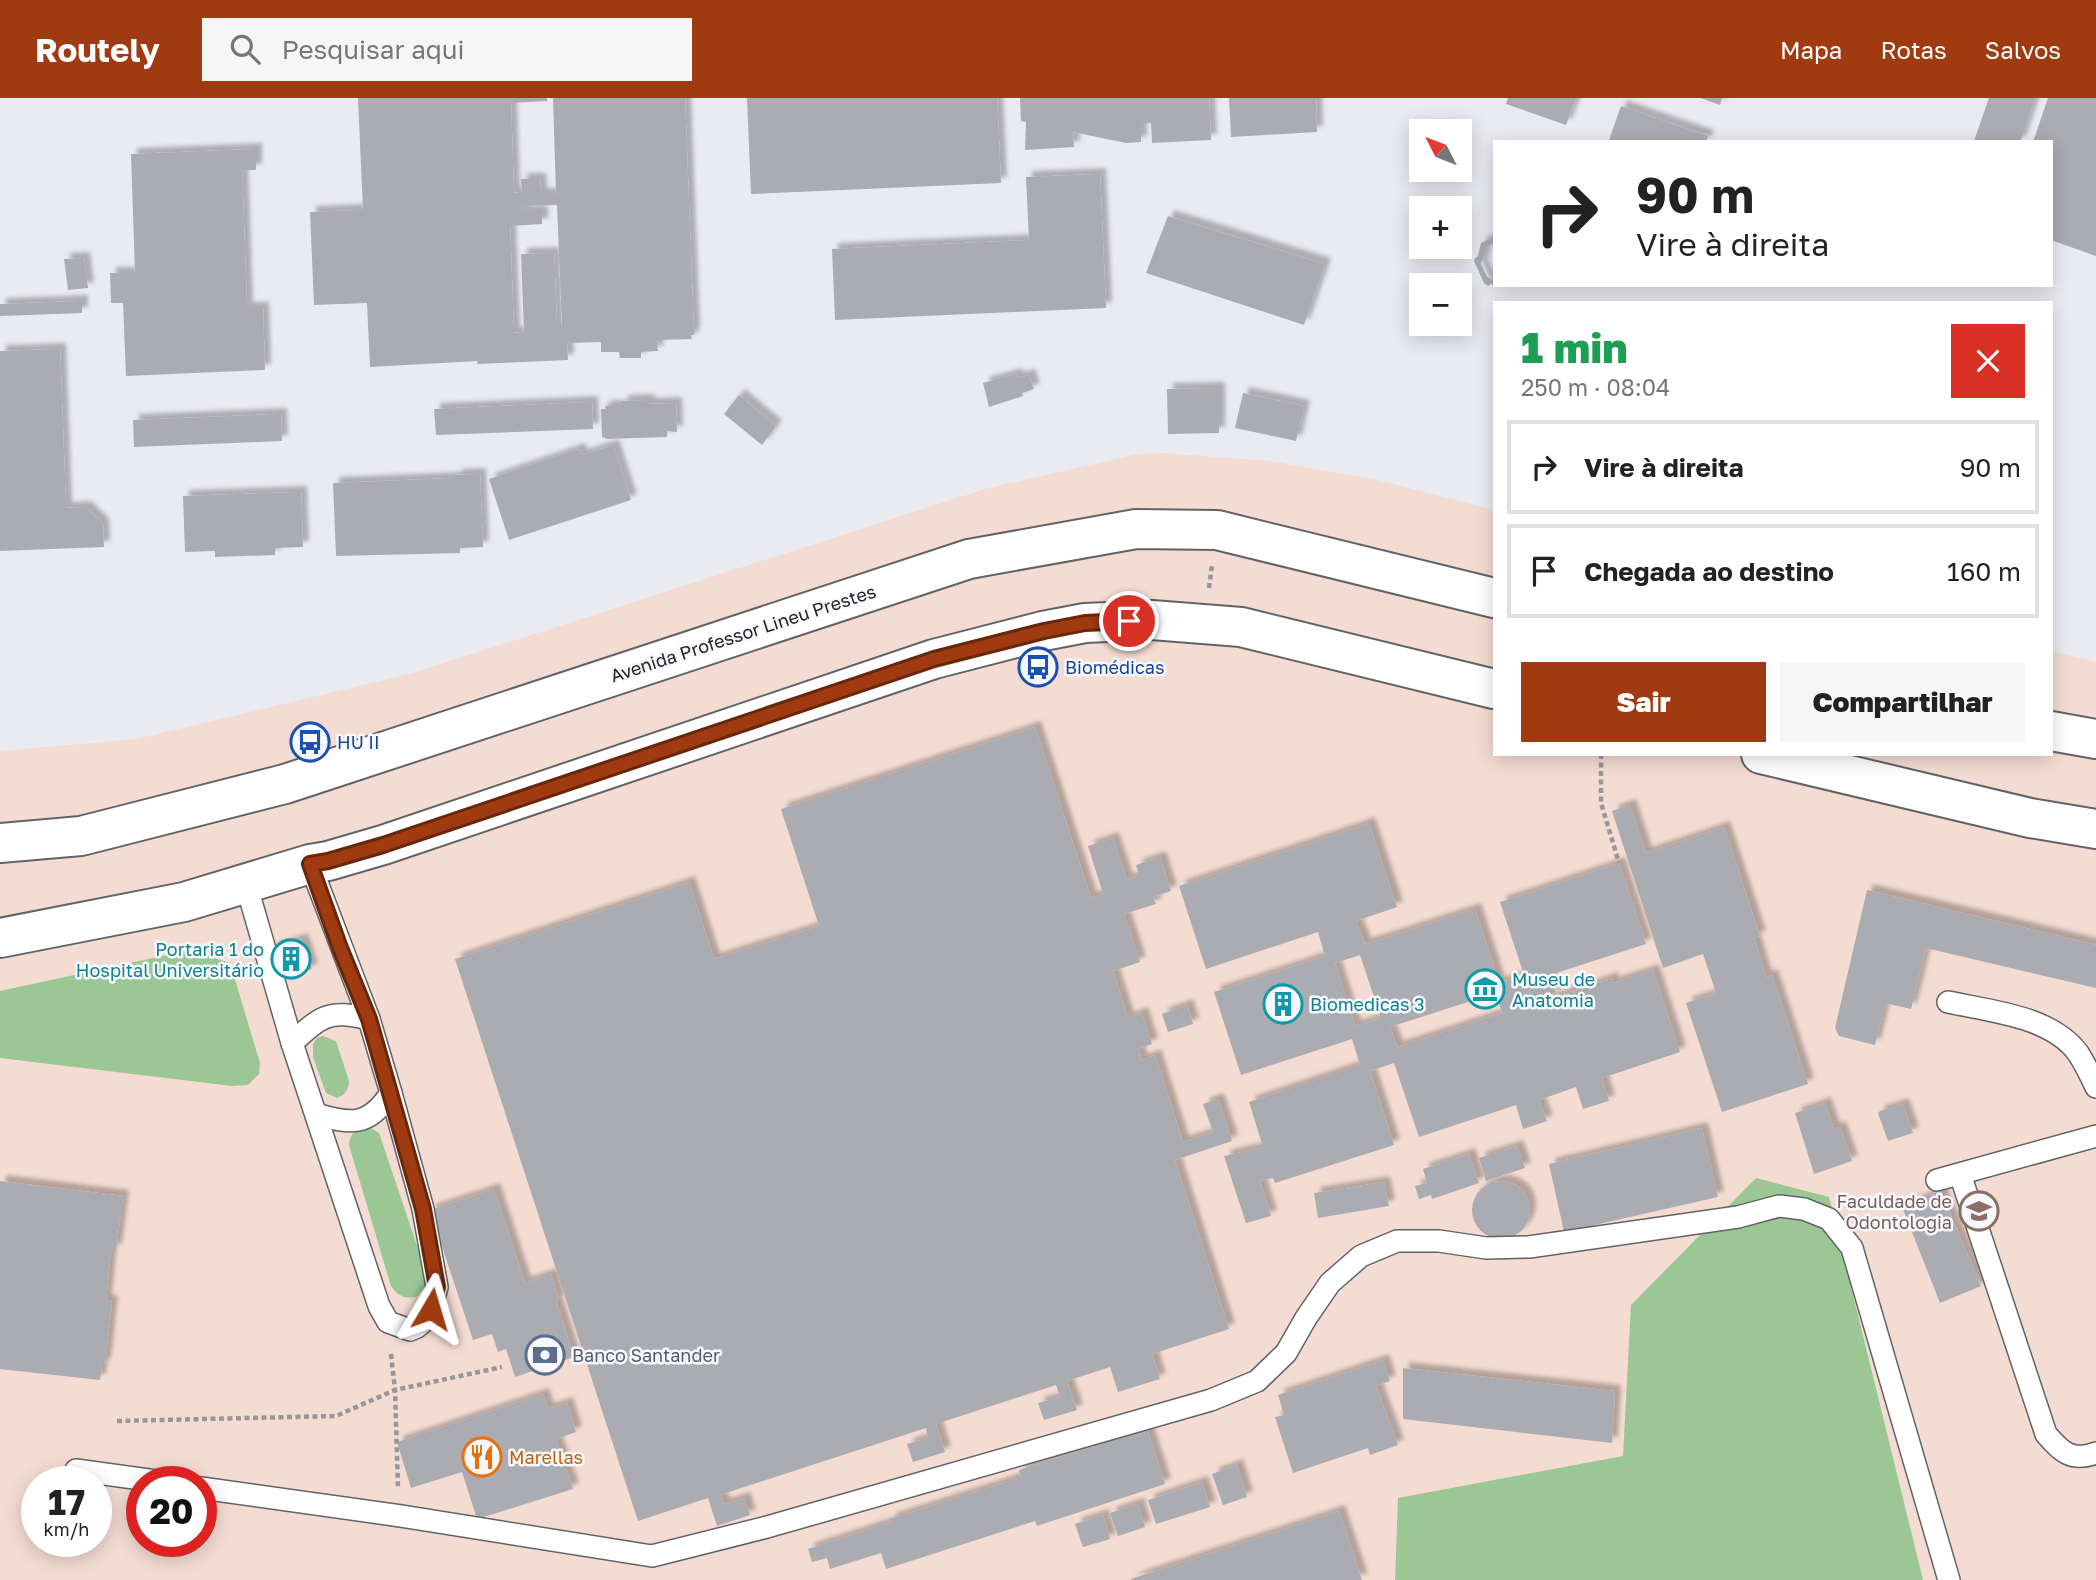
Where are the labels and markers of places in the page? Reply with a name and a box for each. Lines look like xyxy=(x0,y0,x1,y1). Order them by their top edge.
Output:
pin xyxy=(1099,591,1159,651)
bus stop icon: Biomédicas xyxy=(1017,646,1059,688)
place label: Biomédicas xyxy=(1065,656,1164,678)
bus stop icon: HU II xyxy=(289,721,331,763)
place label: HU II xyxy=(337,731,380,753)
place label: Portaria 1 do Hospital Universitário xyxy=(76,938,264,981)
building icon: Portaria 1 do Hospital Universitário xyxy=(270,938,312,980)
museum icon: Museu de Anatomia xyxy=(1464,968,1506,1010)
place label: Museu de Anatomia xyxy=(1512,968,1595,1011)
building icon: Biomedicas 3 xyxy=(1262,983,1304,1025)
place label: Biomedicas 3 xyxy=(1310,993,1425,1015)
place label: Faculdade de Odontologia xyxy=(1836,1190,1952,1233)
school or university icon: Faculdade de Odontologia xyxy=(1958,1190,2000,1232)
bank icon: Banco Santander xyxy=(524,1334,566,1376)
place label: Banco Santander xyxy=(572,1344,720,1366)
restaurant icon: Marellas xyxy=(461,1436,503,1478)
place label: Marellas xyxy=(509,1446,583,1468)

